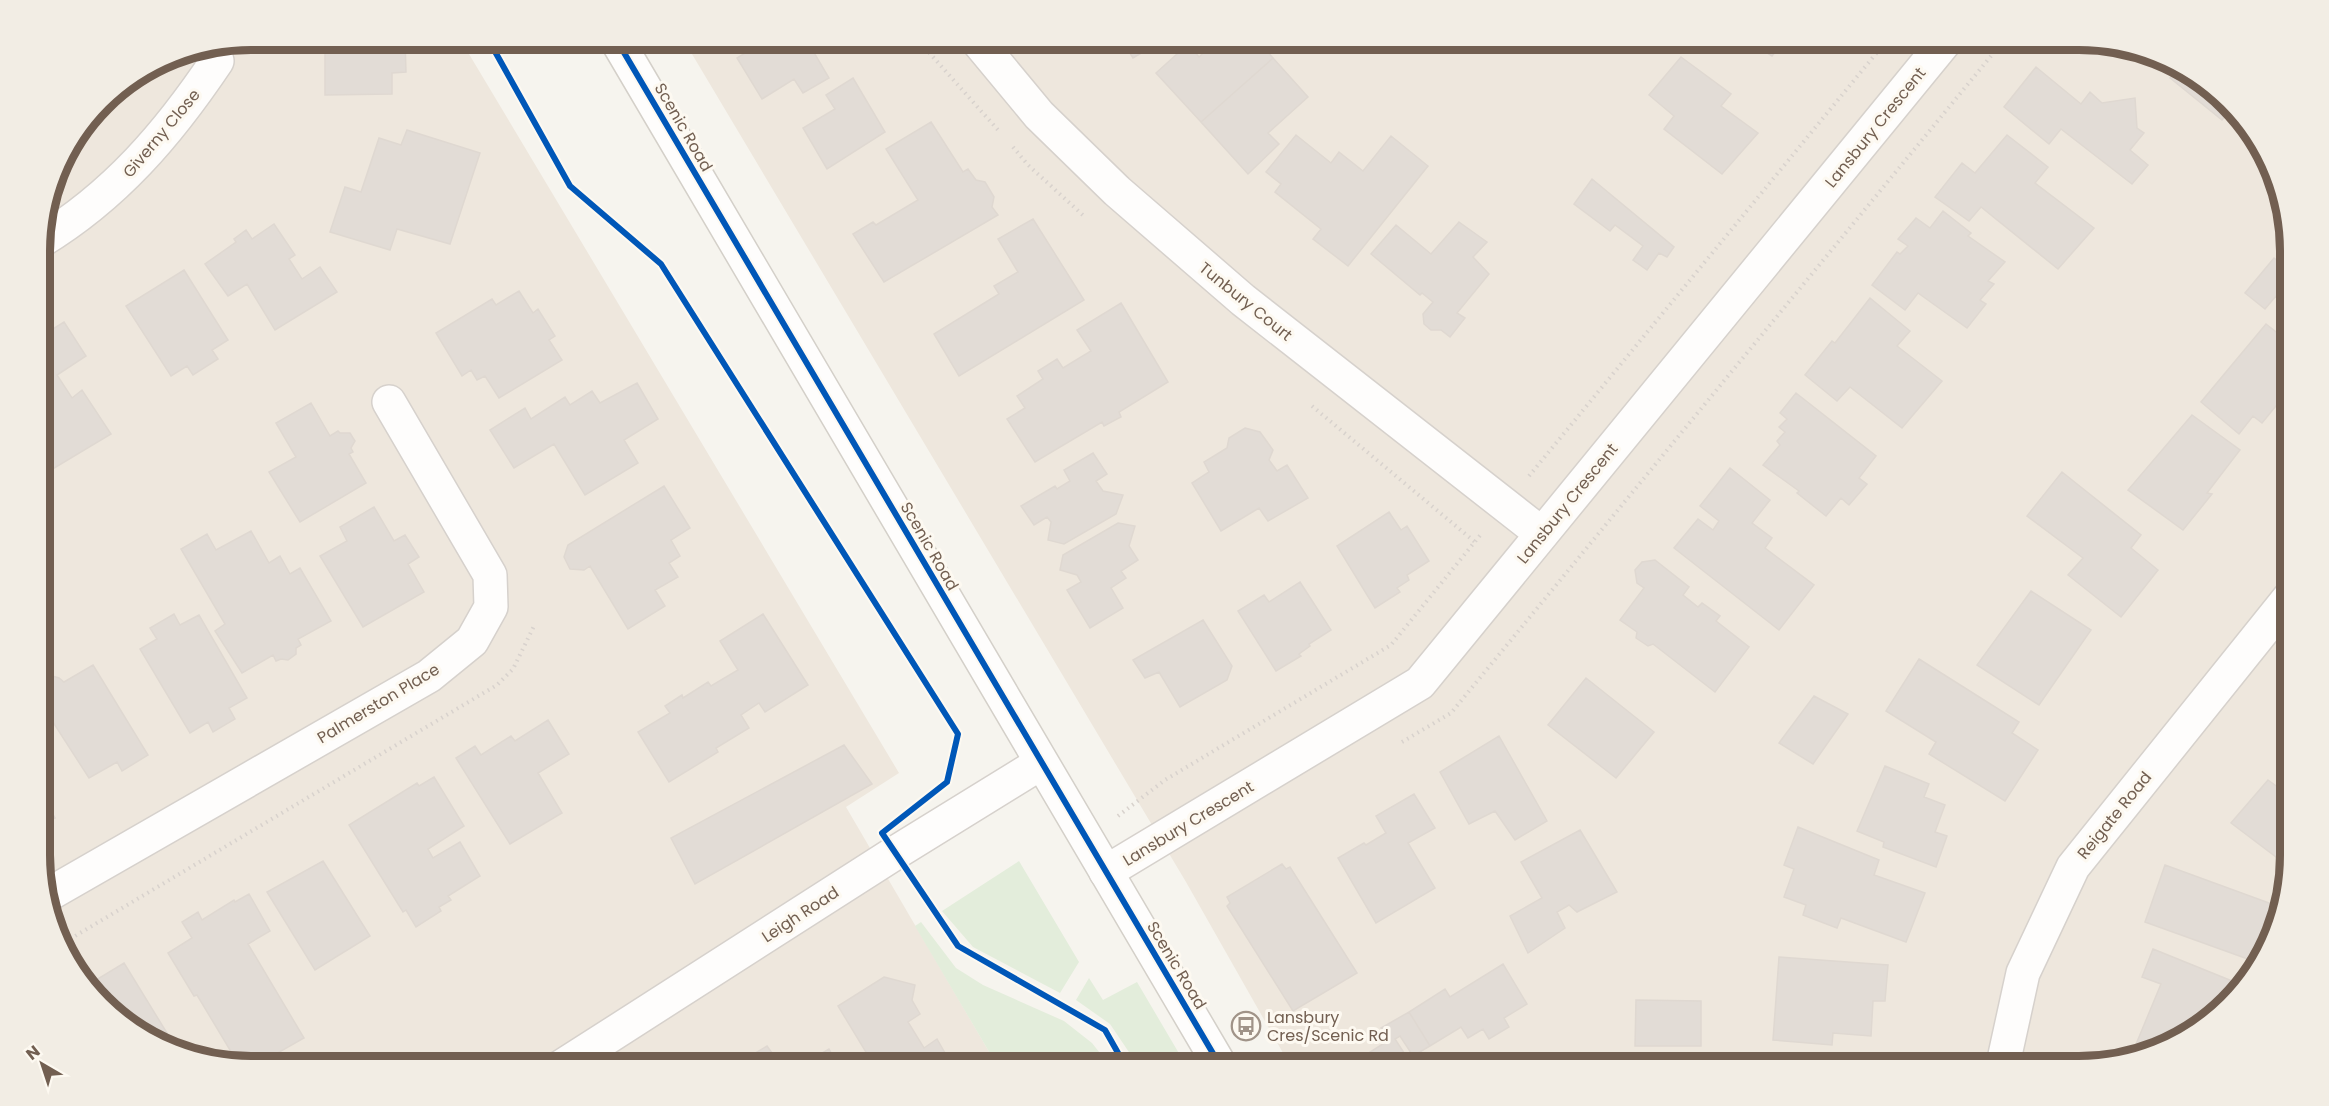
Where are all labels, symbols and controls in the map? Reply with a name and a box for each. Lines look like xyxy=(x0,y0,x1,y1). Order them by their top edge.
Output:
street label: Lansbury Crescent xyxy=(1820,62,1931,192)
street label: Scenic Road xyxy=(649,79,718,176)
street label: Giverny Close xyxy=(117,84,205,183)
street label: Tunbury Court xyxy=(1194,257,1297,346)
street label: Lansbury Crescent xyxy=(1512,438,1623,568)
street label: Scenic Road xyxy=(895,498,964,595)
street label: Palmerston Place xyxy=(313,658,444,749)
street label: Reigate Road xyxy=(2072,767,2157,864)
street label: Lansbury Crescent xyxy=(1119,775,1258,872)
street label: Leigh Road xyxy=(757,881,843,948)
street label: Scenic Road xyxy=(1141,917,1212,1014)
place label: Lansbury Cres/Scenic Rd xyxy=(1267,1006,1389,1047)
bus stop icon: Lansbury Cres/Scenic Rd xyxy=(1230,1010,1262,1042)
north arrow xyxy=(12,1034,72,1094)
text: N xyxy=(21,1040,45,1065)

